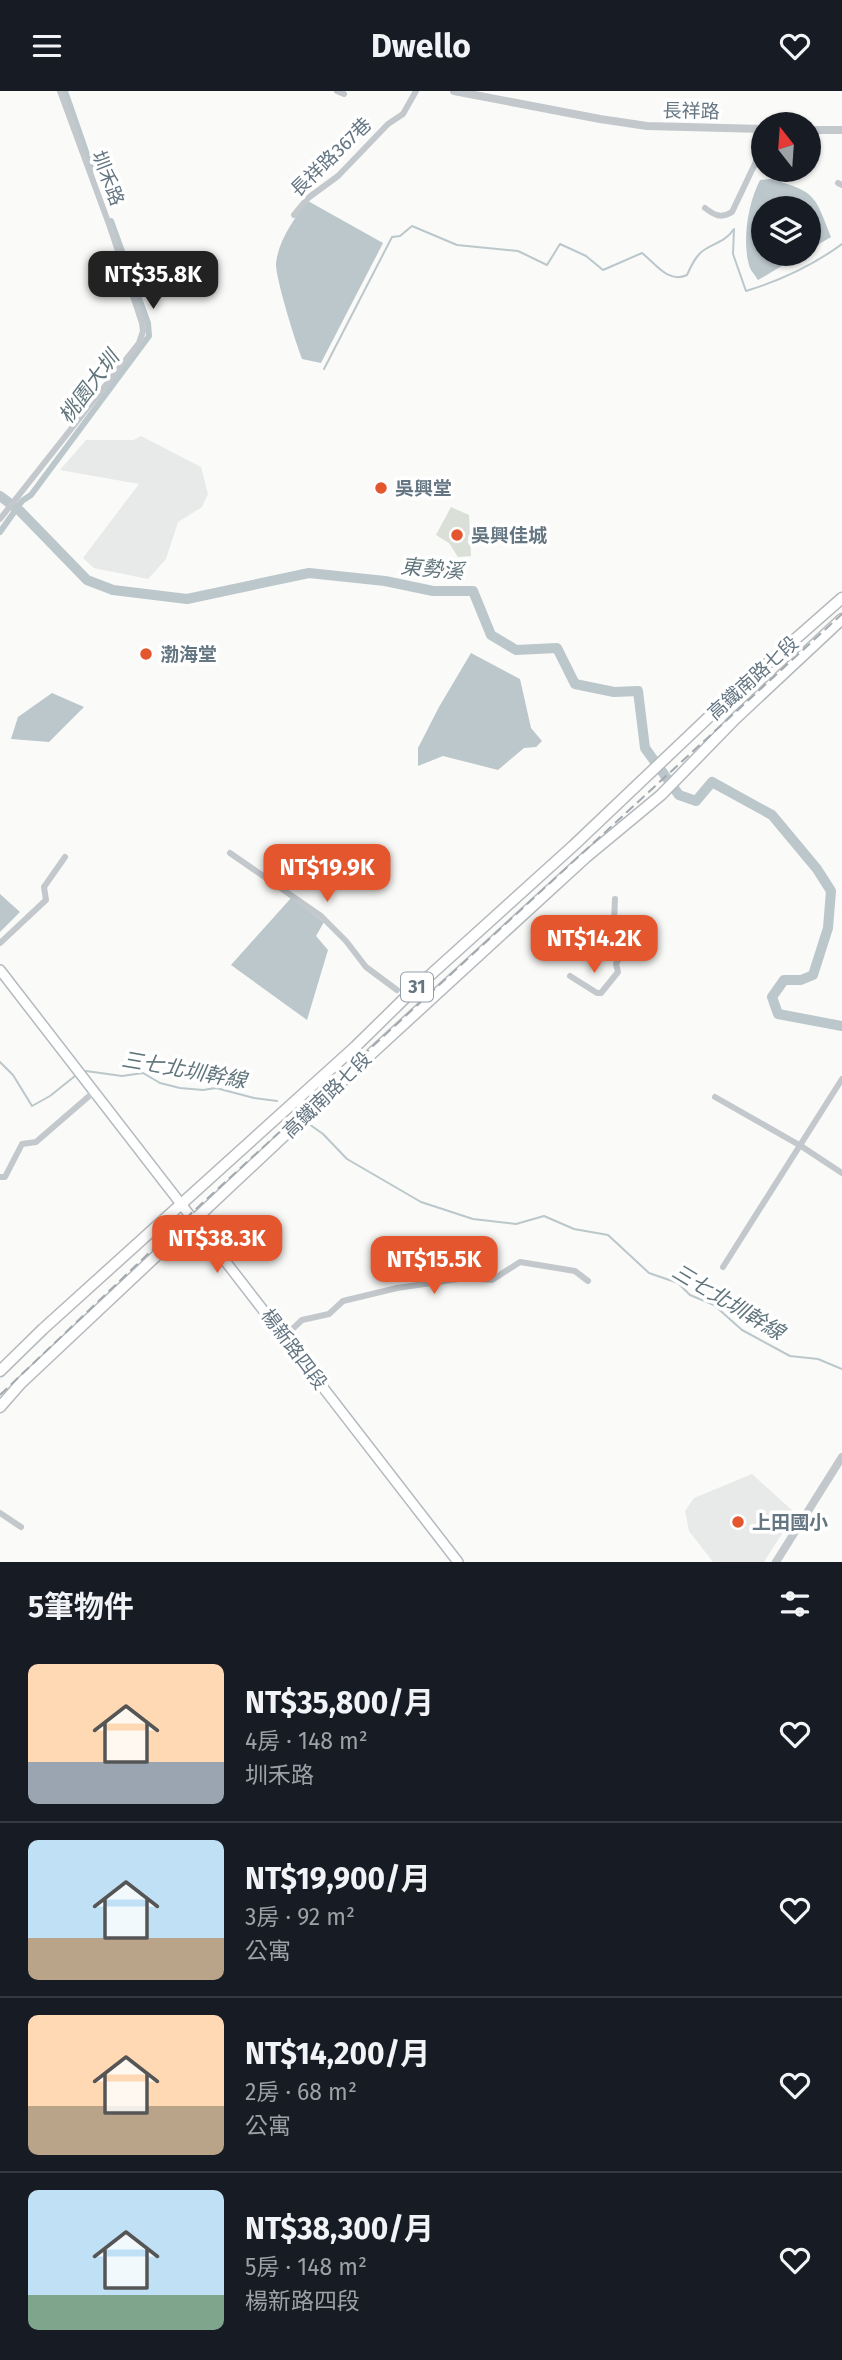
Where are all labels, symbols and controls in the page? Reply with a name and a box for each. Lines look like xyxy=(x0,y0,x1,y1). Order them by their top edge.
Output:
icon: menu xyxy=(28,27,66,65)
text: Dwello xyxy=(371,27,471,65)
icon: heart xyxy=(776,27,814,65)
street label: 長祥路 xyxy=(662,99,720,123)
north arrow xyxy=(751,112,821,182)
map controls xyxy=(751,112,821,266)
street label: 長祥路367巷 xyxy=(286,113,376,201)
street label: 圳禾路 xyxy=(87,147,129,209)
button: layers xyxy=(751,196,821,266)
pin: NT$35.8K xyxy=(81,251,225,311)
text: NT$35.8K xyxy=(104,260,202,288)
water label: 桃園大圳 xyxy=(53,343,126,428)
place label: 吳興堂 xyxy=(395,477,452,500)
marker: 吳興堂 xyxy=(373,480,389,496)
place label: 吳興佳城 xyxy=(471,524,547,547)
marker: 吳興佳城 xyxy=(449,527,465,543)
water label: 東勢溪 xyxy=(399,553,468,585)
street label: 高鐵南路七段 xyxy=(703,631,803,725)
place label: 渤海堂 xyxy=(160,643,217,666)
marker: 渤海堂 xyxy=(138,646,154,662)
pin: NT$19.9K xyxy=(255,845,399,904)
text: NT$19.9K xyxy=(279,853,375,881)
pin: NT$14.2K xyxy=(522,915,666,975)
text: NT$14.2K xyxy=(547,924,641,952)
road number: 31 xyxy=(401,973,433,1002)
water label: 三七北圳幹線 xyxy=(120,1046,250,1094)
street label: 高鐵南路七段 xyxy=(278,1047,376,1143)
pin: NT$38.3K xyxy=(145,1215,289,1275)
text: NT$38.3K xyxy=(168,1224,266,1252)
pin: NT$15.5K xyxy=(362,1237,506,1296)
text: NT$15.5K xyxy=(387,1245,481,1273)
water label: 三七北圳幹線 xyxy=(667,1258,790,1347)
street label: 楊新路四段 xyxy=(256,1304,332,1394)
place label: 上田國小 xyxy=(752,1511,828,1534)
marker: 上田國小 xyxy=(730,1514,746,1530)
icon: filters xyxy=(776,1585,814,1623)
text: 5筆物件 xyxy=(28,1589,134,1625)
text: NT$35,800/月 xyxy=(245,1685,434,1721)
icon: home xyxy=(84,1692,168,1776)
icon: heart xyxy=(776,1715,814,1753)
text: 4房 · 148 m² xyxy=(245,1727,368,1755)
text: 圳禾路 xyxy=(245,1761,314,1789)
text: NT$19,900/月 xyxy=(245,1861,431,1897)
icon: home xyxy=(84,1868,168,1952)
icon: heart xyxy=(776,1891,814,1929)
text: 3房 · 92 m² xyxy=(245,1903,355,1931)
text: 公寓 xyxy=(245,1937,291,1965)
text: NT$14,200/月 xyxy=(245,2036,430,2072)
icon: home xyxy=(84,2043,168,2127)
icon: heart xyxy=(776,2066,814,2104)
text: 2房 · 68 m² xyxy=(245,2078,357,2106)
text: 公寓 xyxy=(245,2112,291,2140)
text: NT$38,300/月 xyxy=(245,2211,434,2247)
icon: home xyxy=(84,2218,168,2302)
icon: heart xyxy=(776,2241,814,2279)
text: 5房 · 148 m² xyxy=(245,2253,367,2281)
text: 楊新路四段 xyxy=(245,2287,360,2315)

